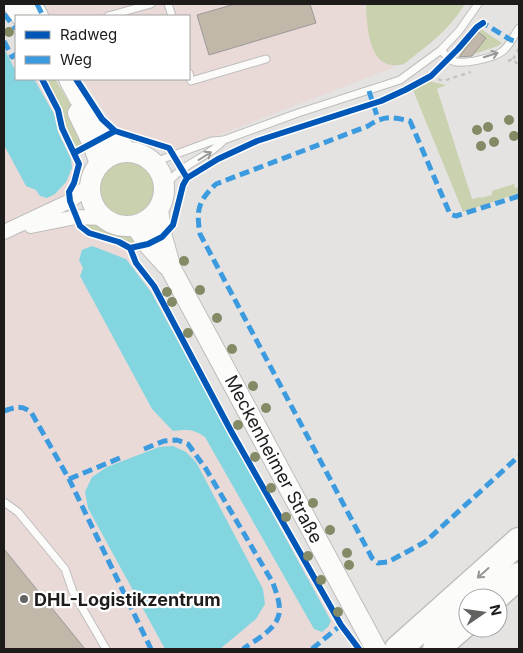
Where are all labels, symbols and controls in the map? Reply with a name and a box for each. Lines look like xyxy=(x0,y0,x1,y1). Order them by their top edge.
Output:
legend xyxy=(15,15,190,80)
text: Radweg xyxy=(60,25,117,44)
text: Weg xyxy=(60,50,92,69)
one-way arrow xyxy=(483,50,499,60)
one-way arrow xyxy=(197,150,211,160)
street label: Meckenheimer Straße xyxy=(221,371,327,547)
one-way arrow xyxy=(477,567,490,579)
north arrow xyxy=(458,588,508,638)
place label: DHL-Logistikzentrum xyxy=(34,589,221,610)
marker: DHL-Logistikzentrum xyxy=(18,593,30,605)
text: N xyxy=(487,603,506,617)

